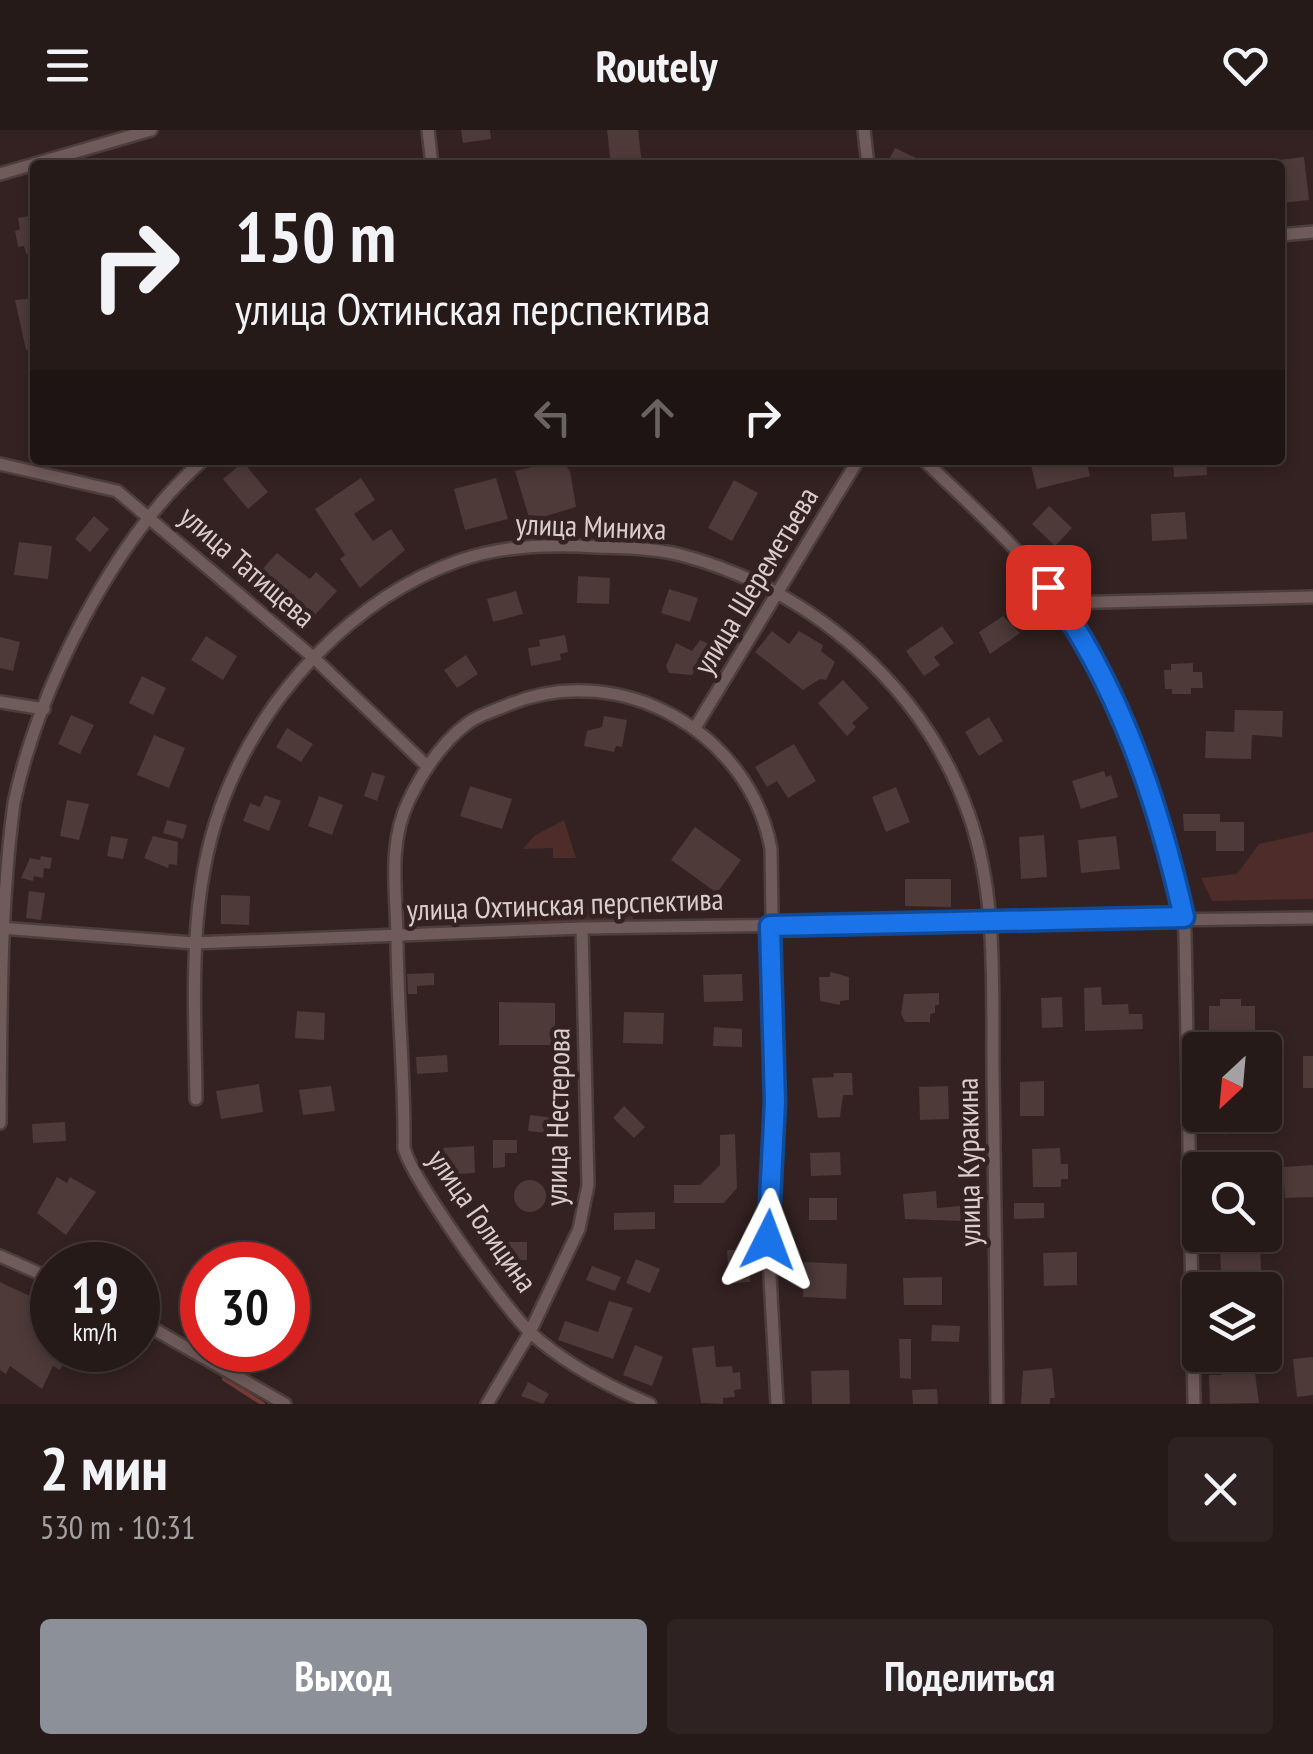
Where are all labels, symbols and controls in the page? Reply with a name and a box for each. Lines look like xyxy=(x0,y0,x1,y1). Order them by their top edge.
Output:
text: Routely xyxy=(595,36,718,94)
icon: menu xyxy=(40,38,95,93)
icon: heart xyxy=(1218,38,1273,93)
text: 150 m xyxy=(235,191,396,281)
icon: right xyxy=(70,200,200,330)
text: улица Охтинская перспектива xyxy=(235,279,710,337)
icon: left xyxy=(525,390,580,445)
icon: ahead xyxy=(630,390,685,445)
icon: right xyxy=(735,390,790,445)
street label: улица Шереметьева xyxy=(683,479,826,681)
street label: улица Татищева xyxy=(172,496,324,635)
street label: улица Миниха xyxy=(515,503,667,548)
pin xyxy=(1006,545,1091,630)
icon: arrive xyxy=(1021,560,1076,615)
street label: улица Охтинская перспектива xyxy=(406,878,724,929)
street label: улица Нестерова xyxy=(535,1028,578,1206)
north arrow xyxy=(1182,1032,1282,1132)
map controls xyxy=(1182,1032,1282,1372)
street label: улица Куракина xyxy=(947,1077,988,1247)
street label: улица Голицина xyxy=(420,1141,547,1299)
button: search xyxy=(1182,1152,1282,1252)
position arrow xyxy=(716,1188,820,1292)
speed limit sign: 30 xyxy=(180,1242,310,1372)
text: 19 xyxy=(71,1262,119,1327)
button: layers xyxy=(1182,1272,1282,1372)
text: km/h xyxy=(73,1316,117,1348)
text: 2 мин xyxy=(40,1429,168,1507)
button: close xyxy=(1168,1437,1273,1542)
text: 530 m · 10:31 xyxy=(40,1506,195,1548)
button: Выход xyxy=(40,1619,647,1734)
button: Поделиться xyxy=(667,1619,1273,1734)

